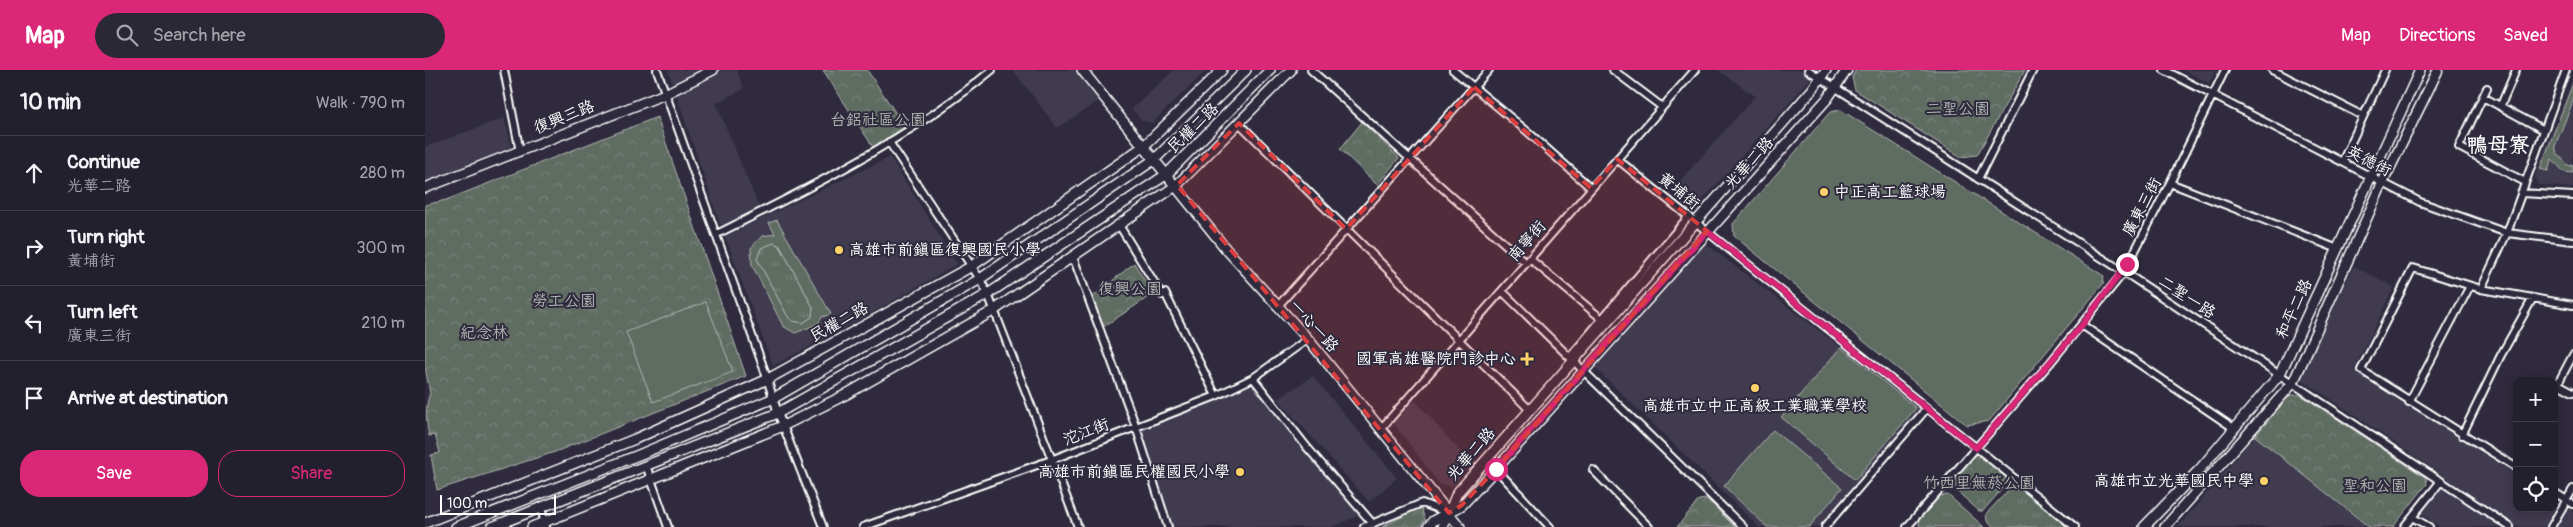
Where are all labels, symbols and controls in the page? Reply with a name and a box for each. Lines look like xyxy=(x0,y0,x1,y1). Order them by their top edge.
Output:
search box xyxy=(95,13,445,58)
text: Map xyxy=(25,21,65,50)
icon: search xyxy=(113,21,141,49)
text: Search here xyxy=(153,23,246,47)
text: Map xyxy=(2341,24,2371,47)
text: Directions xyxy=(2399,24,2475,47)
text: Saved xyxy=(2503,24,2548,47)
text: 10 min xyxy=(20,89,81,116)
text: Walk · 790 m xyxy=(316,93,405,113)
street label: 復興三路 xyxy=(531,96,597,138)
street label: 民權二路 xyxy=(1163,99,1223,157)
park label: 二聖公園 xyxy=(1926,99,1990,119)
park label: 台鋁社區公園 xyxy=(830,110,926,130)
district label: 鴨母寮 xyxy=(2467,132,2530,159)
street label: 光華二路 xyxy=(1720,133,1778,193)
street label: 英德街 xyxy=(2343,141,2395,181)
text: Continue xyxy=(67,150,140,174)
icon: ahead xyxy=(20,159,48,187)
text: 280 m xyxy=(359,163,405,183)
street label: 黃埔街 xyxy=(1654,168,1704,214)
street label: 廣東三街 xyxy=(2118,174,2166,240)
text: 光華二路 xyxy=(67,176,131,196)
place label: 中正高工籃球場 xyxy=(1834,182,1946,202)
marker: 中正高工籃球場 xyxy=(1818,186,1830,198)
street label: 南寧街 xyxy=(1504,216,1550,266)
text: Turn right xyxy=(67,225,145,249)
icon: right xyxy=(20,234,48,262)
text: 300 m xyxy=(357,238,405,258)
place label: 高雄市前鎮區復興國民小學 xyxy=(849,240,1041,260)
marker: 高雄市前鎮區復興國民小學 xyxy=(833,244,845,256)
text: 黃埔街 xyxy=(67,251,115,271)
route end xyxy=(2116,253,2139,276)
street label: 二聖一路 xyxy=(2155,271,2219,323)
street label: 和平二路 xyxy=(2271,276,2317,342)
park label: 復興公園 xyxy=(1098,279,1162,299)
park label: 勞工公園 xyxy=(532,291,596,311)
street label: 一心一路 xyxy=(1285,296,1343,356)
street label: 民權二路 xyxy=(806,298,872,346)
text: Turn left xyxy=(67,300,137,324)
icon: left xyxy=(20,309,48,337)
text: 210 m xyxy=(361,313,405,333)
park label: 紀念林 xyxy=(460,323,508,343)
text: 廣東三街 xyxy=(67,326,131,346)
place label: 國軍高雄醫院門診中心 xyxy=(1356,349,1516,369)
marker: 國軍高雄醫院門診中心 xyxy=(1520,352,1534,366)
map controls xyxy=(2513,377,2558,512)
button: + xyxy=(2513,377,2558,422)
marker: 高雄市立中正高級工業職業學校 xyxy=(1749,382,1761,394)
icon: arrive xyxy=(20,384,48,412)
text: Arrive at destination xyxy=(67,386,228,410)
place label: 高雄市立中正高級工業職業學校 xyxy=(1643,396,1867,416)
street label: 沱江街 xyxy=(1060,414,1112,450)
button: − xyxy=(2513,422,2558,467)
street label: 光華二路 xyxy=(1442,423,1500,485)
button: Save xyxy=(20,450,208,497)
button: Share xyxy=(218,450,405,497)
route start xyxy=(1485,458,1508,481)
place label: 高雄市前鎮區民權國民小學 xyxy=(1038,462,1230,482)
marker: 高雄市前鎮區民權國民小學 xyxy=(1234,466,1246,478)
button: locate xyxy=(2513,467,2558,512)
place label: 高雄市立光華國民中學 xyxy=(2094,471,2254,491)
park label: 竹西里無菸公園 xyxy=(1923,473,2035,493)
marker: 高雄市立光華國民中學 xyxy=(2258,475,2270,487)
park label: 聖和公園 xyxy=(2343,476,2407,496)
scale bar xyxy=(440,492,556,515)
text: 100 m xyxy=(447,495,487,512)

